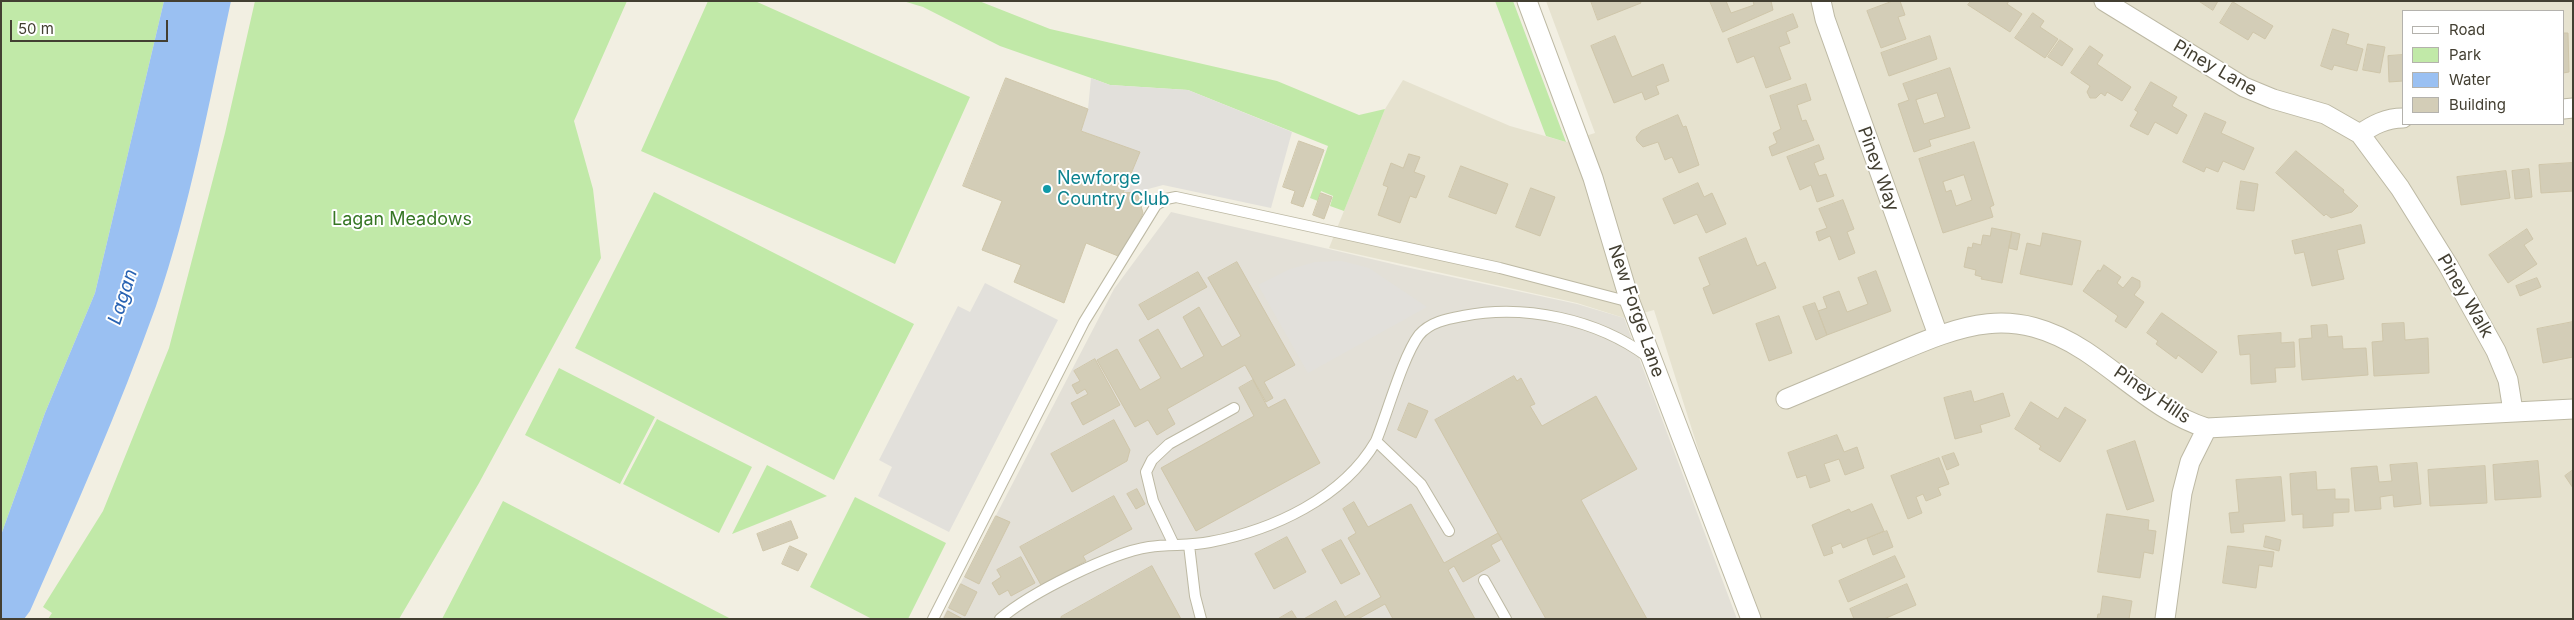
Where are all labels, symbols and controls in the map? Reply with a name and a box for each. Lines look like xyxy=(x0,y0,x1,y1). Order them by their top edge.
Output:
scale bar xyxy=(12,10,170,42)
legend xyxy=(2402,10,2564,125)
text: 50 m xyxy=(18,19,54,38)
text: Road xyxy=(2449,20,2485,39)
street label: Piney Lane xyxy=(2169,35,2261,101)
text: Park xyxy=(2449,45,2481,64)
text: Water xyxy=(2449,70,2491,89)
text: Building xyxy=(2449,95,2506,114)
street label: Piney Way xyxy=(1853,124,1903,214)
place label: Newforge Country Club xyxy=(1057,168,1170,210)
marker: Newforge Country Club xyxy=(1041,183,1053,195)
park label: Lagan Meadows xyxy=(332,209,472,231)
street label: New Forge Lane xyxy=(1603,242,1669,380)
street label: Piney Walk xyxy=(2432,250,2498,342)
water label: Lagan xyxy=(103,266,143,328)
street label: Piney Hills xyxy=(2110,362,2194,428)

